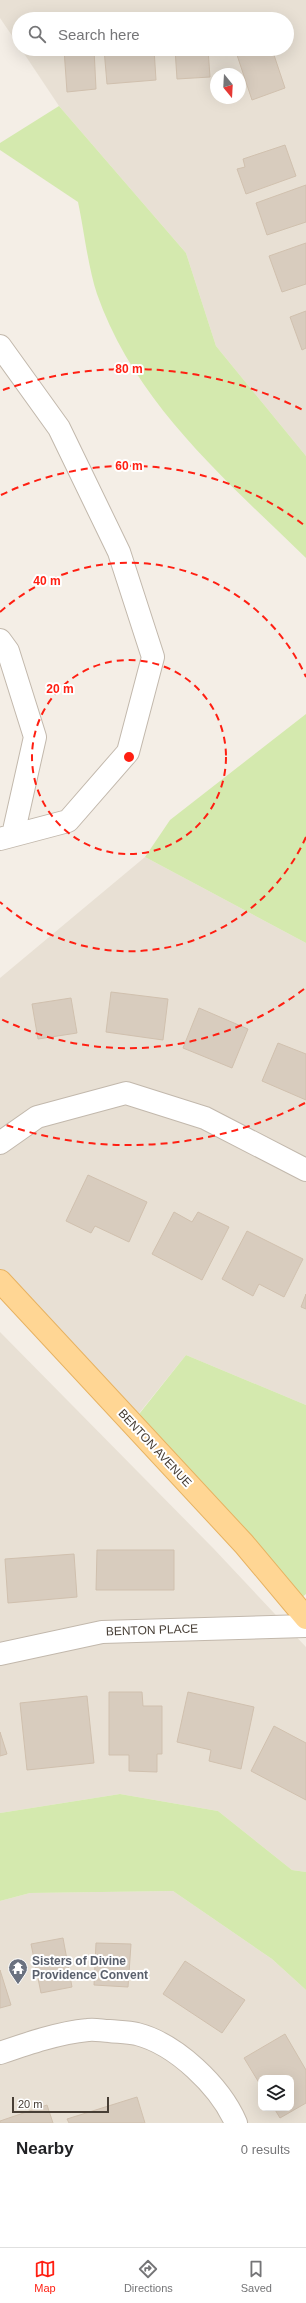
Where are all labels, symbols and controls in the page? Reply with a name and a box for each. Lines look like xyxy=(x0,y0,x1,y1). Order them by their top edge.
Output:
search box xyxy=(12,12,294,56)
icon: search xyxy=(26,23,48,45)
text: Search here xyxy=(58,26,140,43)
north arrow xyxy=(210,68,246,104)
text: 80 m xyxy=(115,362,143,376)
text: 60 m xyxy=(115,459,143,473)
text: 40 m xyxy=(33,574,61,588)
text: 20 m xyxy=(46,682,74,696)
centre of rings xyxy=(122,750,136,764)
street label: BENTON AVENUE xyxy=(115,1406,195,1490)
street label: BENTON PLACE xyxy=(106,1621,198,1639)
place label: Sisters of Divine Providence Convent xyxy=(32,1954,148,1982)
temple icon: Sisters of Divine Providence Convent xyxy=(7,1957,29,1985)
map controls xyxy=(258,2075,294,2111)
button: layers xyxy=(258,2075,294,2111)
scale bar xyxy=(12,2095,109,2114)
text: 20 m xyxy=(18,2098,42,2110)
text: Nearby xyxy=(16,2139,74,2158)
text: 0 results xyxy=(241,2142,290,2157)
tab: Map xyxy=(34,2258,56,2294)
tab: Directions xyxy=(124,2258,173,2294)
tab: Saved xyxy=(241,2258,272,2294)

